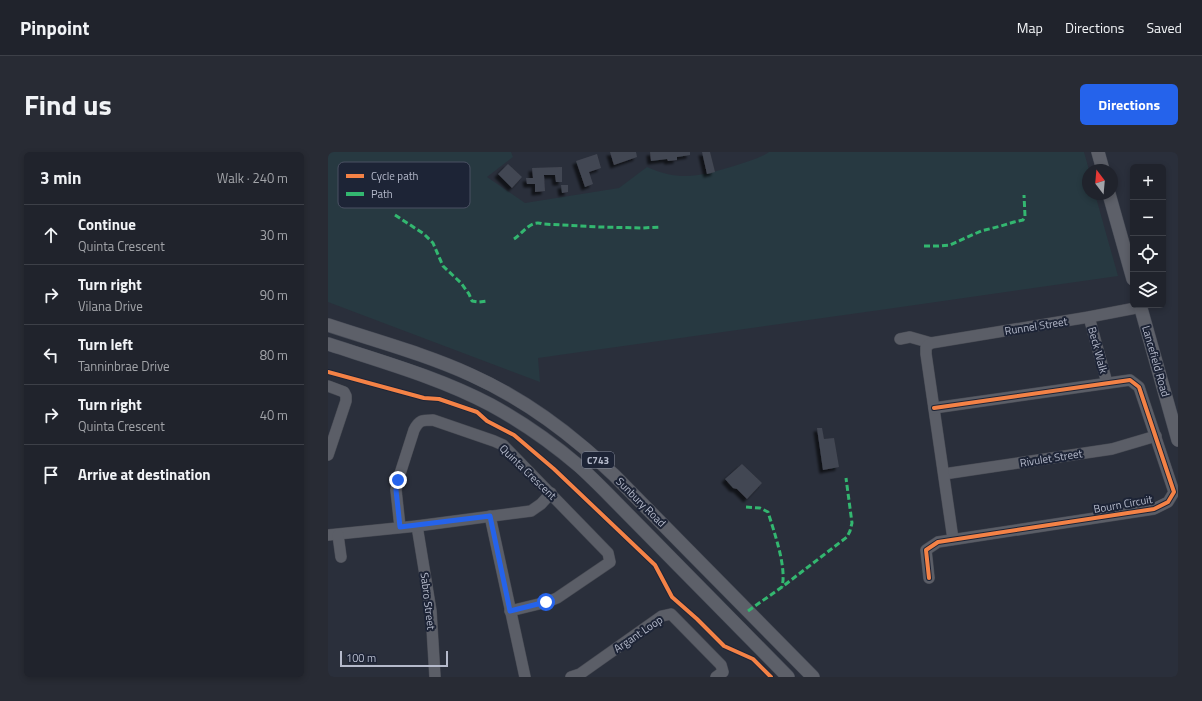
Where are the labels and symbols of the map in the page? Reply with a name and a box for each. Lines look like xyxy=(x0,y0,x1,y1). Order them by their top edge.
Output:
legend xyxy=(338,162,470,208)
north arrow xyxy=(1082,164,1118,200)
text: Cycle path xyxy=(371,168,419,184)
text: Path xyxy=(371,186,393,202)
street label: Runnel Street xyxy=(1003,313,1069,339)
street label: Lancefield Road xyxy=(1138,324,1174,399)
street label: Beck Walk xyxy=(1084,325,1112,376)
street label: Quinta Crescent xyxy=(496,441,560,503)
street label: Rivulet Street xyxy=(1019,445,1084,471)
road number: C743 xyxy=(582,452,614,468)
route end xyxy=(389,471,407,489)
street label: Sunbury Road xyxy=(612,473,670,531)
street label: Bourn Circuit xyxy=(1092,491,1154,517)
street label: Sabro Street xyxy=(417,571,439,631)
route start xyxy=(537,593,555,611)
street label: Argant Loop xyxy=(610,612,666,656)
scale bar xyxy=(340,649,448,668)

